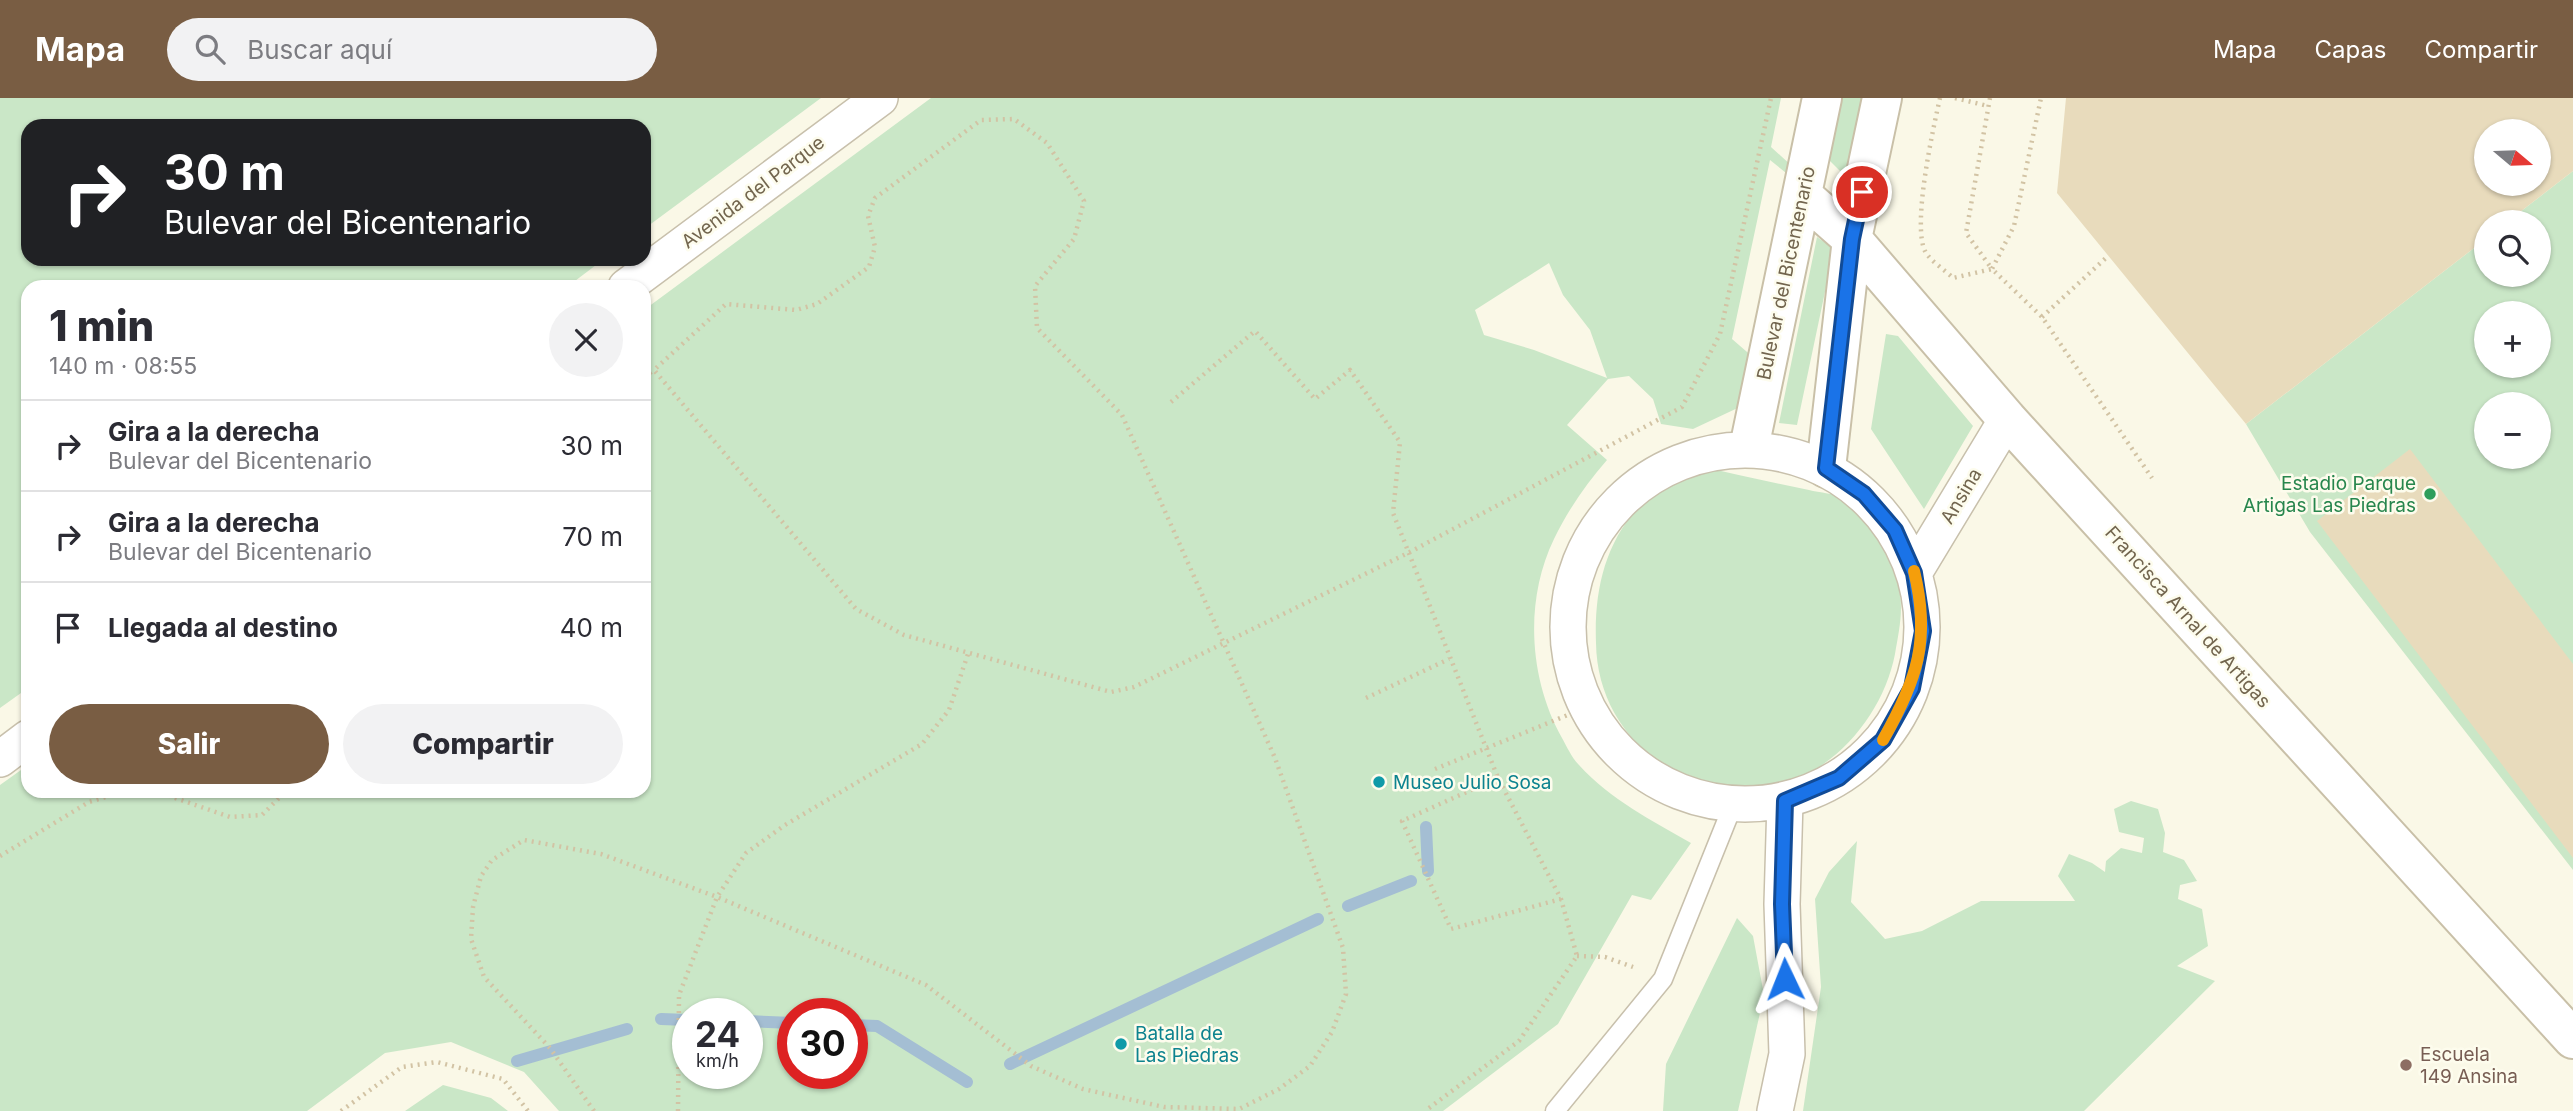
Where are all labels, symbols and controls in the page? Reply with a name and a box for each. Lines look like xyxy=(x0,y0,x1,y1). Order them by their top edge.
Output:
search box xyxy=(167,18,657,81)
text: Mapa xyxy=(35,29,125,69)
icon: search xyxy=(191,30,229,68)
text: Buscar aquí xyxy=(247,34,392,65)
text: Mapa xyxy=(2213,35,2276,64)
text: Capas xyxy=(2314,35,2387,64)
text: Compartir xyxy=(2425,35,2538,64)
north arrow xyxy=(2474,119,2552,196)
map controls xyxy=(2474,119,2551,469)
street label: Avenida del Parque xyxy=(677,131,829,253)
text: 30 m xyxy=(164,143,285,202)
icon: right xyxy=(49,147,140,238)
pin xyxy=(1832,162,1892,222)
street label: Bulevar del Bicentenario xyxy=(1752,164,1820,382)
icon: arrive xyxy=(1843,173,1881,211)
text: Bulevar del Bicentenario xyxy=(164,203,531,242)
button: search xyxy=(2474,210,2551,287)
text: 1 min xyxy=(49,300,154,351)
button: + xyxy=(2474,301,2551,378)
button: close xyxy=(549,303,623,377)
text: 140 m · 08:55 xyxy=(49,352,197,380)
button: − xyxy=(2474,392,2551,469)
text: Gira a la derecha xyxy=(108,416,320,447)
icon: right xyxy=(49,427,87,465)
text: 30 m xyxy=(560,430,623,461)
text: Bulevar del Bicentenario xyxy=(108,447,372,475)
street label: Ansina xyxy=(1935,464,1987,528)
place label: Estadio Parque Artigas Las Piedras xyxy=(2243,472,2416,517)
marker: Estadio Parque Artigas Las Piedras xyxy=(2422,486,2438,502)
text: Gira a la derecha xyxy=(108,507,320,538)
icon: right xyxy=(49,518,87,556)
text: 70 m xyxy=(562,521,623,552)
street label: Francisca Arnal de Artigas xyxy=(2100,521,2276,713)
text: Bulevar del Bicentenario xyxy=(108,538,372,566)
icon: arrive xyxy=(49,609,87,647)
text: Llegada al destino xyxy=(108,612,338,643)
text: 40 m xyxy=(560,612,623,643)
button: Salir xyxy=(49,704,329,784)
button: Compartir xyxy=(343,704,623,784)
place label: Museo Julio Sosa xyxy=(1393,771,1552,794)
marker: Museo Julio Sosa xyxy=(1371,774,1387,790)
position arrow xyxy=(1748,942,1822,1016)
speed limit sign: 30 xyxy=(777,998,868,1089)
text: 24 xyxy=(695,1013,740,1055)
place label: Batalla de Las Piedras xyxy=(1135,1022,1239,1067)
marker: Batalla de Las Piedras xyxy=(1113,1036,1129,1052)
place label: Escuela 149 Ansina xyxy=(2420,1043,2518,1088)
text: km/h xyxy=(696,1050,739,1071)
marker: Escuela 149 Ansina xyxy=(2398,1057,2414,1073)

